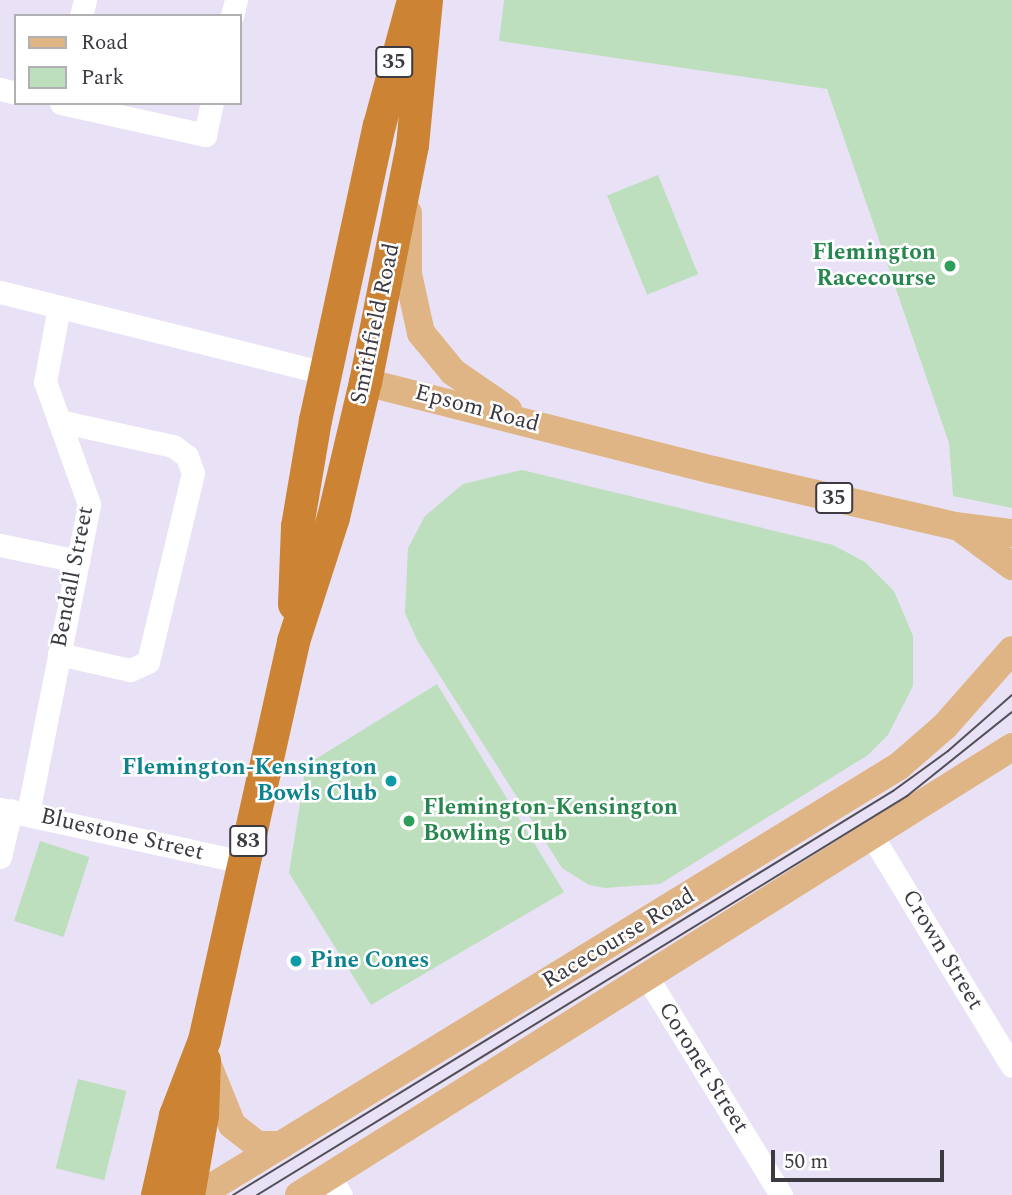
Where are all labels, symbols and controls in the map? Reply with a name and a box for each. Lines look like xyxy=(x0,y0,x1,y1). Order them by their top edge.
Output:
legend xyxy=(14,14,242,105)
text: Road xyxy=(81,27,128,59)
road number: 35 xyxy=(375,44,413,80)
text: Park xyxy=(81,62,124,94)
place label: Flemington Racecourse xyxy=(812,239,936,293)
street label: Smithfield Road xyxy=(345,241,407,407)
marker: Flemington Racecourse xyxy=(942,258,958,274)
street label: Epsom Road xyxy=(412,379,542,439)
road number: 35 xyxy=(815,480,853,516)
street label: Bendall Street xyxy=(46,504,100,650)
place label: Flemington-Kensington Bowls Club xyxy=(122,754,377,808)
marker: Flemington-Kensington Bowls Club xyxy=(383,773,399,789)
place label: Flemington-Kensington Bowling Club xyxy=(423,794,678,848)
street label: Bluestone Street xyxy=(38,803,206,867)
marker: Flemington-Kensington Bowling Club xyxy=(401,813,417,829)
road number: 83 xyxy=(229,824,267,858)
street label: Racecourse Road xyxy=(538,883,700,995)
street label: Crown Street xyxy=(895,885,989,1015)
place label: Pine Cones xyxy=(310,947,429,975)
marker: Pine Cones xyxy=(288,953,304,969)
street label: Coronet Street xyxy=(652,997,754,1139)
scale bar xyxy=(774,1136,947,1180)
text: 50 m xyxy=(784,1146,828,1178)

